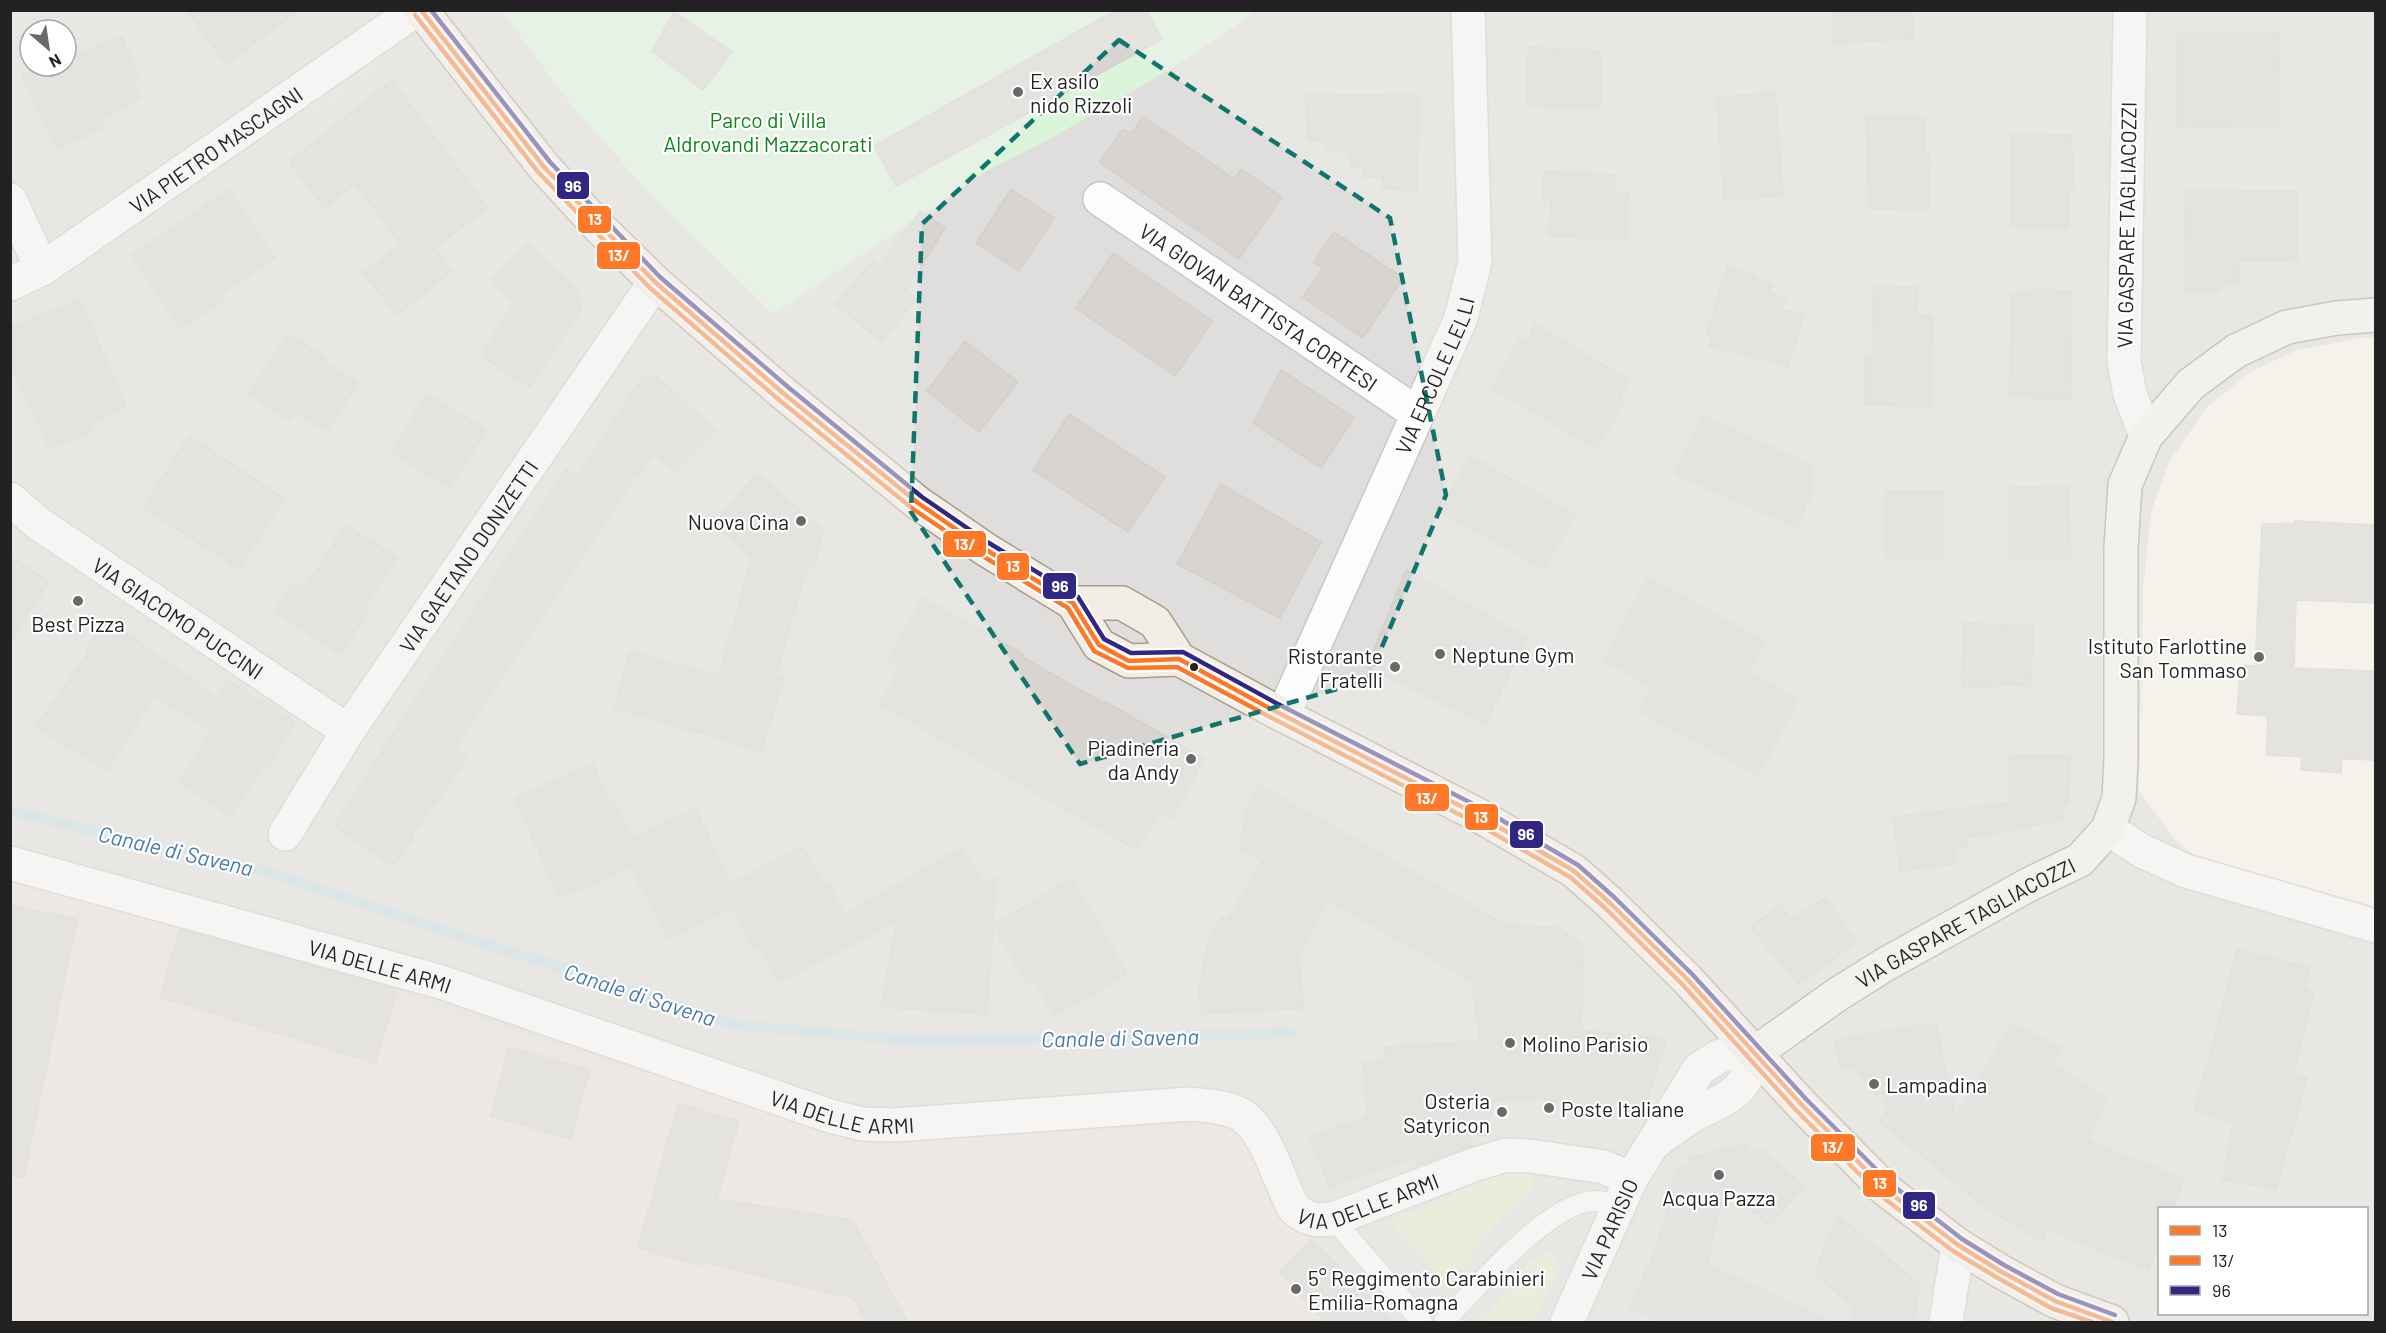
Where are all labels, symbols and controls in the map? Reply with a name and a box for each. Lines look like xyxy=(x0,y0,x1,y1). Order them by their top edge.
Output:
north arrow xyxy=(18,18,78,78)
text: N xyxy=(46,51,65,72)
place label: Ex asilo nido Rizzoli xyxy=(1030,68,1132,117)
street label: VIA PIETRO MASCAGNI xyxy=(124,81,306,218)
marker: Ex asilo nido Rizzoli xyxy=(1011,85,1025,99)
street label: VIA GASPARE TAGLIACOZZI xyxy=(2111,101,2141,349)
park label: Parco di Villa Aldrovandi Mazzacorati xyxy=(664,107,873,156)
line badge: 96 xyxy=(556,171,590,200)
text: 96 xyxy=(564,176,582,195)
line badge: 13 xyxy=(577,205,612,234)
text: 13 xyxy=(588,209,602,228)
street label: VIA GIOVAN BATTISTA CORTESI xyxy=(1135,217,1383,396)
line badge: 13/ xyxy=(596,241,641,270)
text: 13/ xyxy=(608,245,630,264)
street label: VIA ERCOLE LELLI xyxy=(1389,294,1478,458)
street label: VIA GAETANO DONIZETTI xyxy=(393,455,542,657)
place label: Nuova Cina xyxy=(688,509,789,534)
marker: Nuova Cina xyxy=(794,514,808,528)
line badge: 13/ xyxy=(942,530,987,558)
text: 13/ xyxy=(954,534,976,553)
street label: VIA GIACOMO PUCCINI xyxy=(88,551,268,683)
line badge: 13 xyxy=(996,552,1030,581)
text: 13 xyxy=(1006,556,1020,575)
line badge: 96 xyxy=(1042,572,1077,600)
text: 96 xyxy=(1051,576,1069,595)
marker: Best Pizza xyxy=(71,594,85,608)
place label: Best Pizza xyxy=(31,611,125,636)
place label: Istituto Farlottine San Tommaso xyxy=(2088,633,2247,682)
place label: Neptune Gym xyxy=(1452,642,1574,667)
place label: Ristorante Fratelli xyxy=(1288,643,1383,692)
marker: Neptune Gym xyxy=(1433,647,1447,661)
marker: Istituto Farlottine San Tommaso xyxy=(2252,650,2266,664)
marker: Ristorante Fratelli xyxy=(1388,660,1402,674)
unlabelled marker xyxy=(1188,661,1200,673)
place label: Piadineria da Andy xyxy=(1088,735,1179,784)
marker: Piadineria da Andy xyxy=(1184,752,1198,766)
line badge: 13/ xyxy=(1404,783,1450,812)
text: 13/ xyxy=(1416,788,1438,807)
line badge: 13 xyxy=(1464,803,1499,831)
text: 13 xyxy=(1474,807,1488,826)
water label: Canale di Savena xyxy=(96,820,256,880)
line badge: 96 xyxy=(1509,820,1544,849)
text: 96 xyxy=(1517,824,1535,843)
street label: VIA GASPARE TAGLIACOZZI xyxy=(1851,852,2079,993)
street label: VIA DELLE ARMI xyxy=(306,934,455,997)
water label: Canale di Savena xyxy=(561,957,719,1031)
water label: Canale di Savena xyxy=(1041,1023,1199,1051)
place label: Molino Parisio xyxy=(1522,1031,1648,1056)
marker: Molino Parisio xyxy=(1503,1036,1517,1050)
place label: Lampadina xyxy=(1886,1072,1987,1097)
marker: Lampadina xyxy=(1867,1077,1881,1091)
street label: VIA DELLE ARMI xyxy=(767,1084,915,1137)
place label: Osteria Satyricon xyxy=(1403,1088,1490,1137)
place label: Poste Italiane xyxy=(1561,1096,1684,1121)
marker: Poste Italiane xyxy=(1542,1101,1556,1115)
marker: Osteria Satyricon xyxy=(1495,1105,1509,1119)
line badge: 13/ xyxy=(1810,1133,1856,1162)
text: 13/ xyxy=(1822,1137,1844,1156)
street label: VIA DELLE ARMI xyxy=(1293,1167,1442,1232)
marker: Acqua Pazza xyxy=(1712,1168,1726,1182)
line badge: 13 xyxy=(1862,1169,1897,1198)
text: 13 xyxy=(1873,1173,1887,1192)
street label: VIA PARISIO xyxy=(1575,1174,1642,1284)
place label: Acqua Pazza xyxy=(1662,1185,1776,1210)
line badge: 96 xyxy=(1902,1191,1936,1220)
text: 96 xyxy=(1910,1195,1928,1214)
legend xyxy=(2158,1207,2368,1315)
text: 13 xyxy=(2212,1219,2228,1241)
text: 13/ xyxy=(2212,1249,2235,1271)
place label: 5° Reggimento Carabinieri Emilia-Romagna xyxy=(1308,1265,1545,1314)
text: 96 xyxy=(2212,1279,2231,1301)
marker: 5° Reggimento Carabinieri Emilia-Romagna xyxy=(1289,1282,1303,1296)

